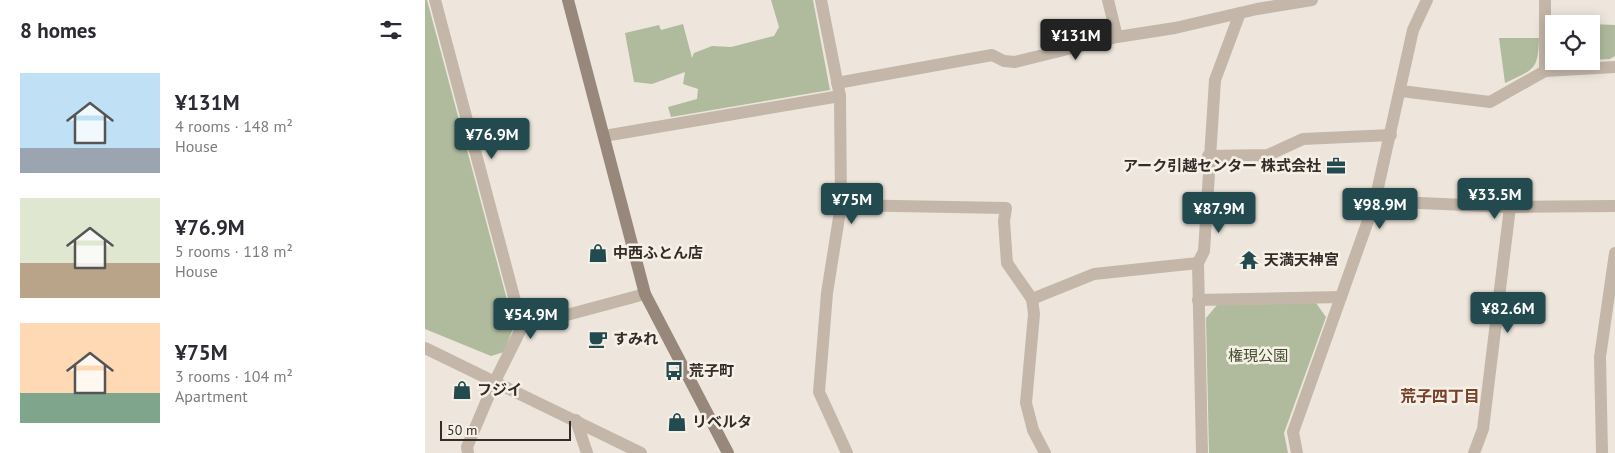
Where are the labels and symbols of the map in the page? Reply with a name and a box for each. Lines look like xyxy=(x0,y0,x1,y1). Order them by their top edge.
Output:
pin: ¥131M xyxy=(1041,18,1111,61)
pin: ¥76.9M xyxy=(451,118,533,160)
office icon: アーク引越センター 株式会社 xyxy=(1325,155,1347,177)
place label: アーク引越センター 株式会社 xyxy=(1123,156,1321,175)
pin: ¥33.5M xyxy=(1454,178,1536,220)
pin: ¥75M xyxy=(822,182,882,225)
pin: ¥98.9M xyxy=(1339,188,1421,230)
pin: ¥87.9M xyxy=(1178,192,1260,234)
shop icon: 中西ふとん店 xyxy=(587,242,609,264)
place label: 中西ふとん店 xyxy=(613,243,703,262)
temple icon: 天満天神宮 xyxy=(1238,249,1260,271)
place label: 天満天神宮 xyxy=(1264,250,1339,269)
pin: ¥82.6M xyxy=(1467,292,1549,334)
pin: ¥54.9M xyxy=(490,298,572,340)
cafe icon: すみれ xyxy=(587,328,609,350)
place label: すみれ xyxy=(613,329,658,348)
park label: 権現公園 xyxy=(1228,346,1288,365)
bus stop icon: 荒子町 xyxy=(663,360,685,382)
place label: 荒子町 xyxy=(689,361,734,380)
shop icon: フジイ xyxy=(451,379,473,401)
place label: フジイ xyxy=(477,380,522,399)
district label: 荒子四丁目 xyxy=(1400,386,1480,406)
shop icon: リベルタ xyxy=(666,411,688,433)
place label: リベルタ xyxy=(692,412,752,431)
scale bar xyxy=(440,418,571,441)

